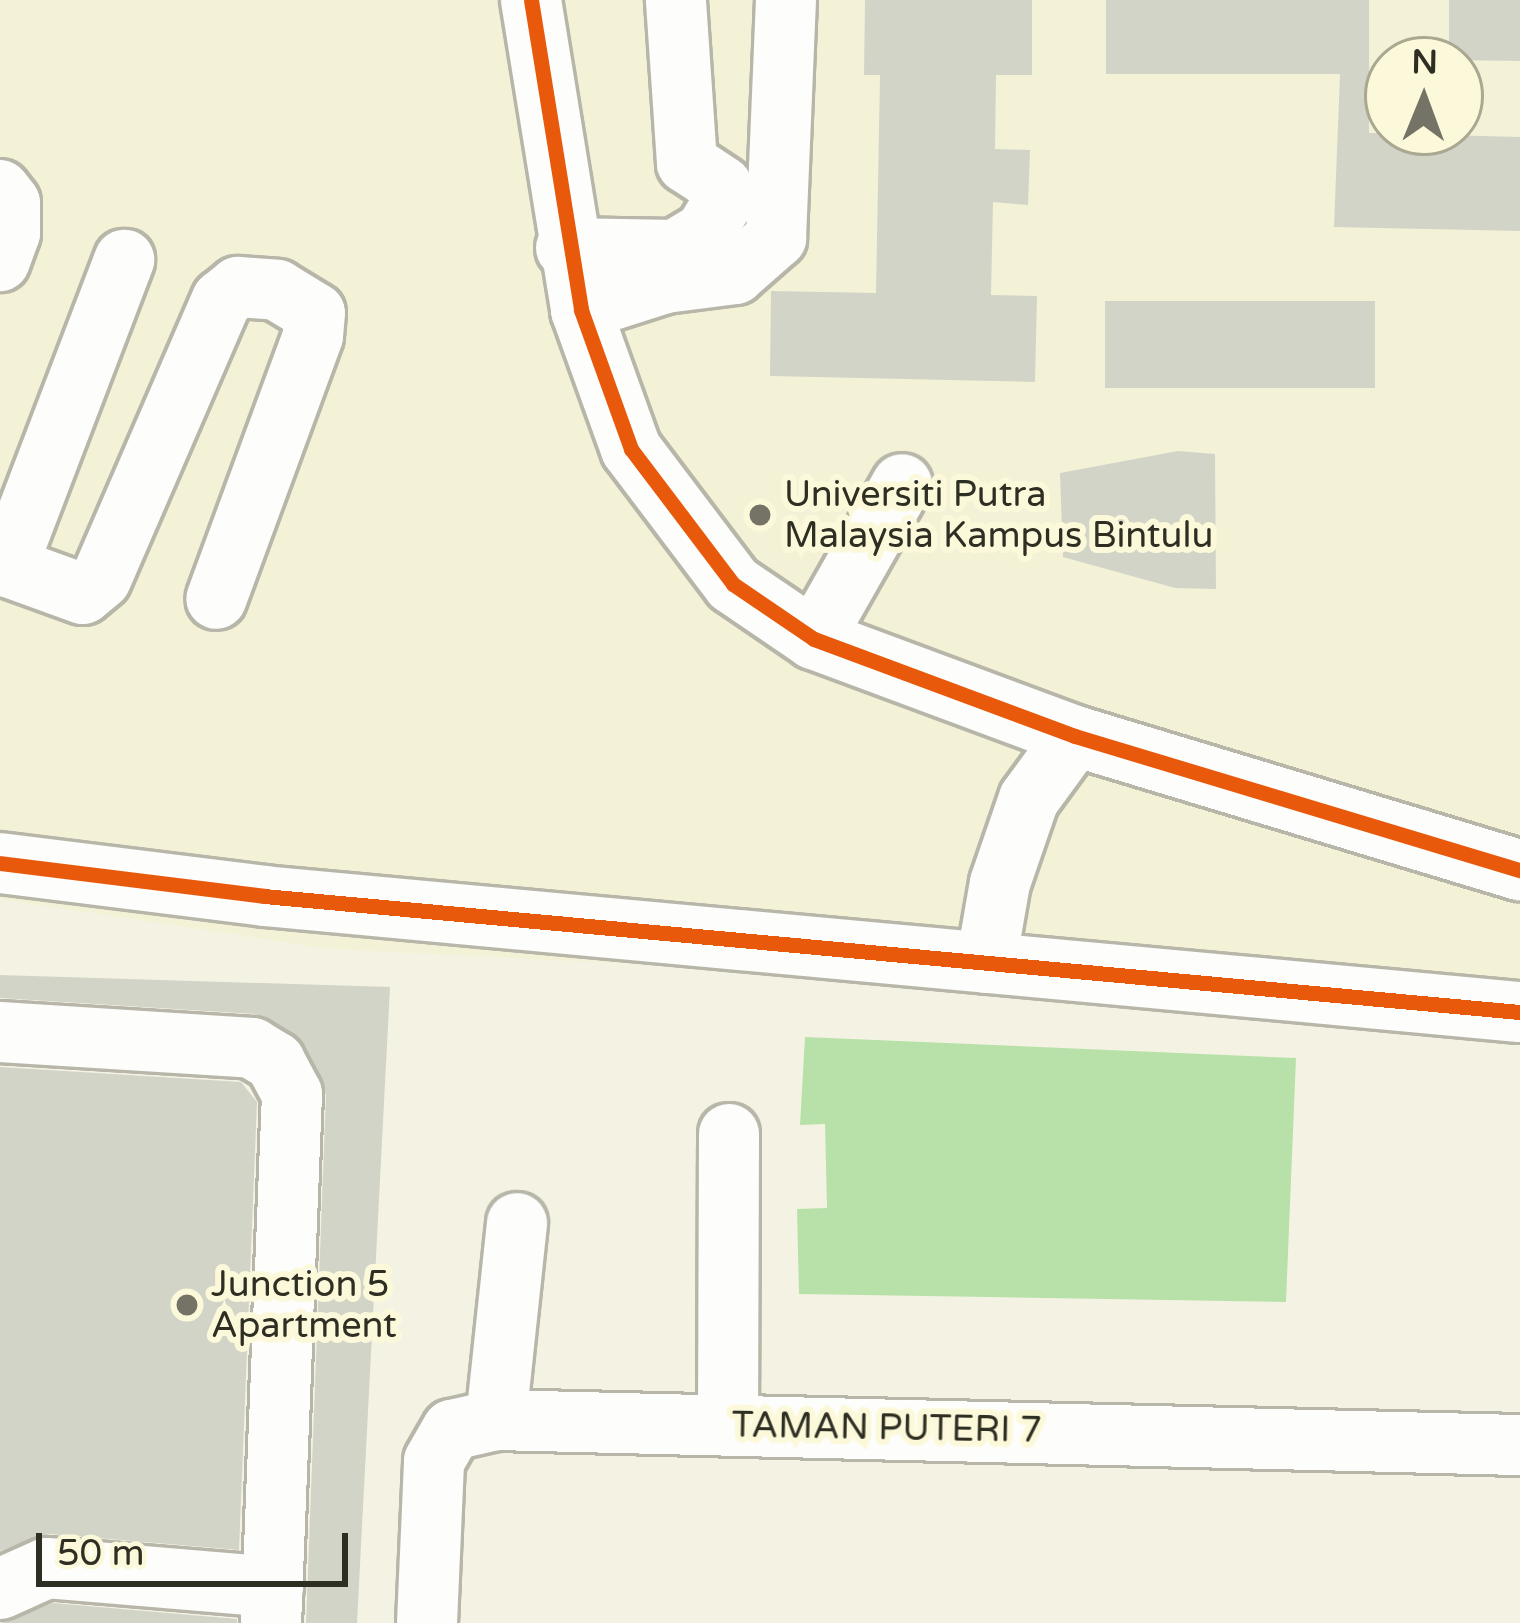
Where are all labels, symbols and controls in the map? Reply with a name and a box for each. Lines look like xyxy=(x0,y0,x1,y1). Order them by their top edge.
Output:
north arrow xyxy=(1364,36,1484,156)
text: N xyxy=(1411,43,1438,82)
place label: Universiti Putra Malaysia Kampus Bintulu xyxy=(784,472,1213,557)
marker: Universiti Putra Malaysia Kampus Bintulu xyxy=(747,502,773,528)
place label: Junction 5 Apartment xyxy=(211,1262,397,1347)
marker: Junction 5 Apartment xyxy=(174,1292,200,1318)
street label: TAMAN PUTERI 7 xyxy=(731,1404,1043,1452)
scale bar xyxy=(42,1509,354,1583)
text: 50 m xyxy=(57,1532,145,1575)

